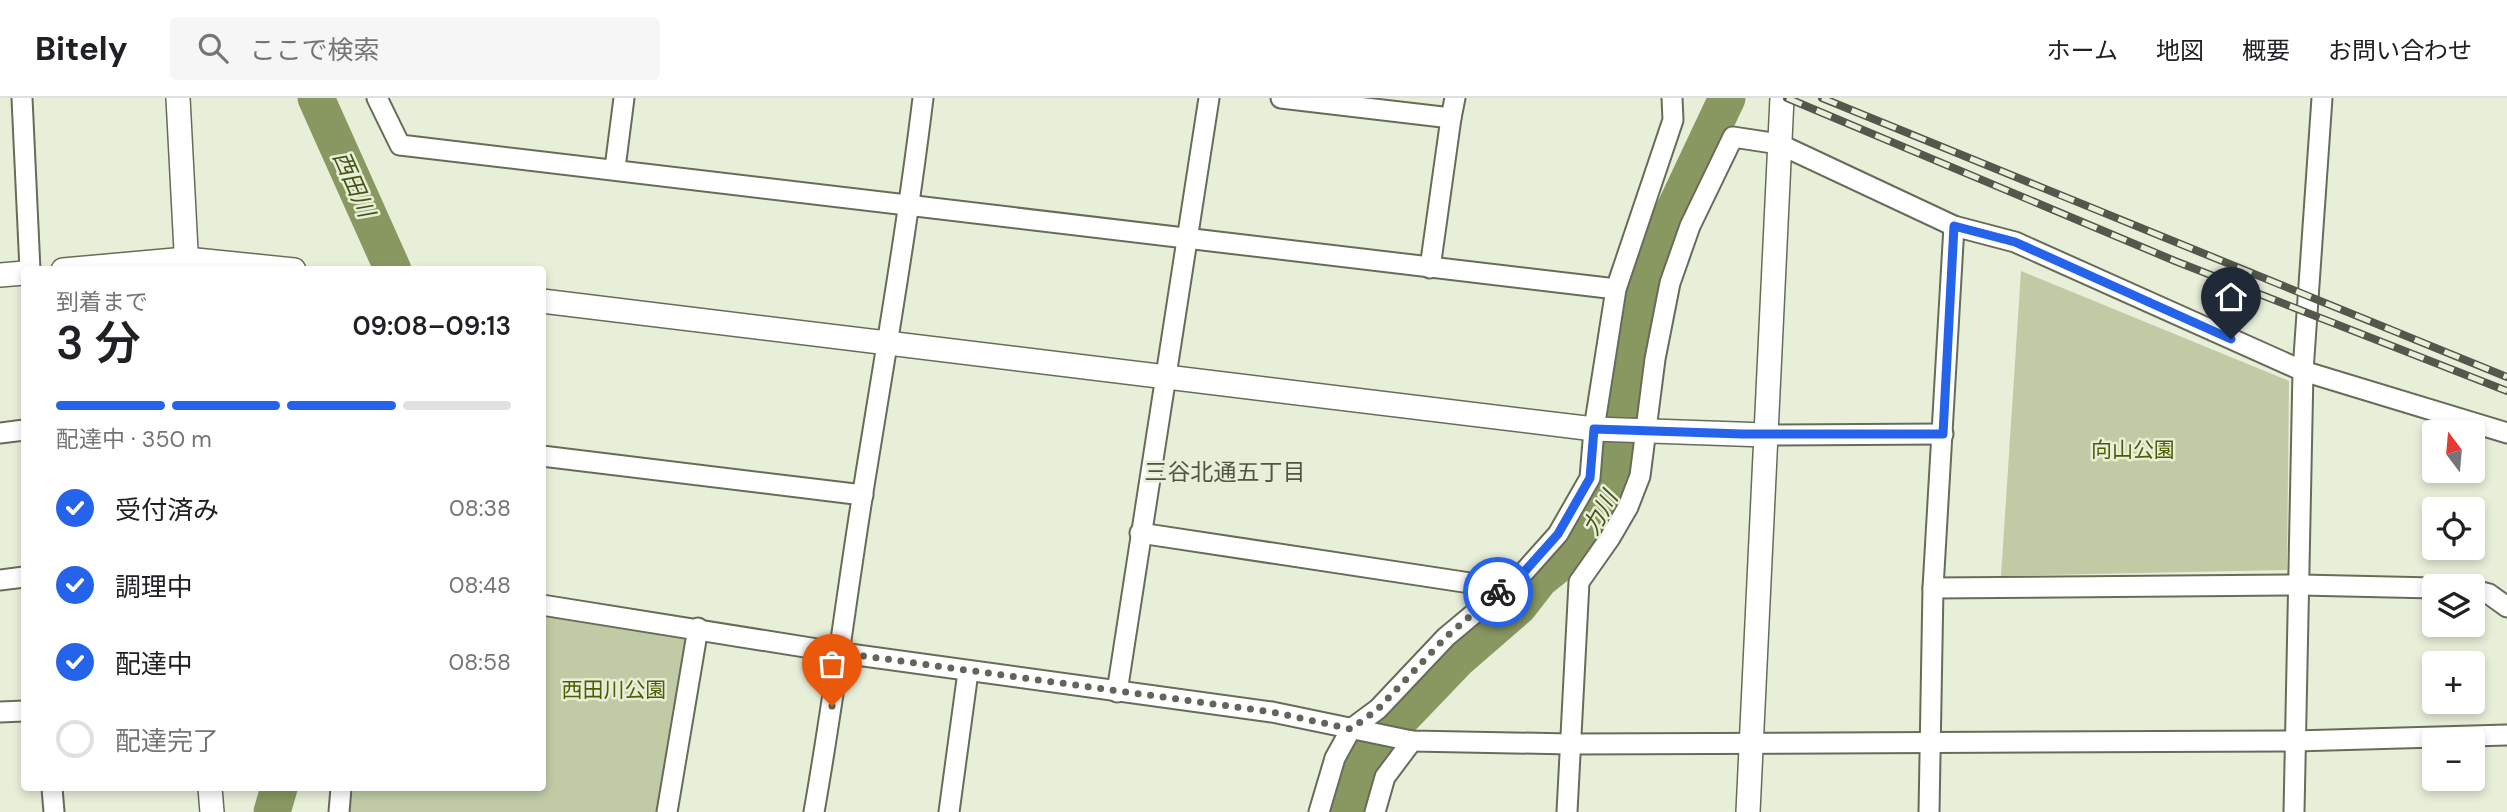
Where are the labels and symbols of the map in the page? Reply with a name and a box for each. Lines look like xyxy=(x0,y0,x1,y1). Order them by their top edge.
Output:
water label: 西田川 xyxy=(326,146,383,224)
pin xyxy=(2201,267,2261,339)
north arrow xyxy=(2422,420,2485,483)
park label: 向山公園 xyxy=(2091,436,2175,464)
district label: 三谷北通五丁目 xyxy=(1145,457,1306,487)
water label: 力川 xyxy=(1576,483,1626,540)
courier xyxy=(1463,557,1533,627)
pin xyxy=(802,634,862,706)
park label: 西田川公園 xyxy=(562,676,667,704)

